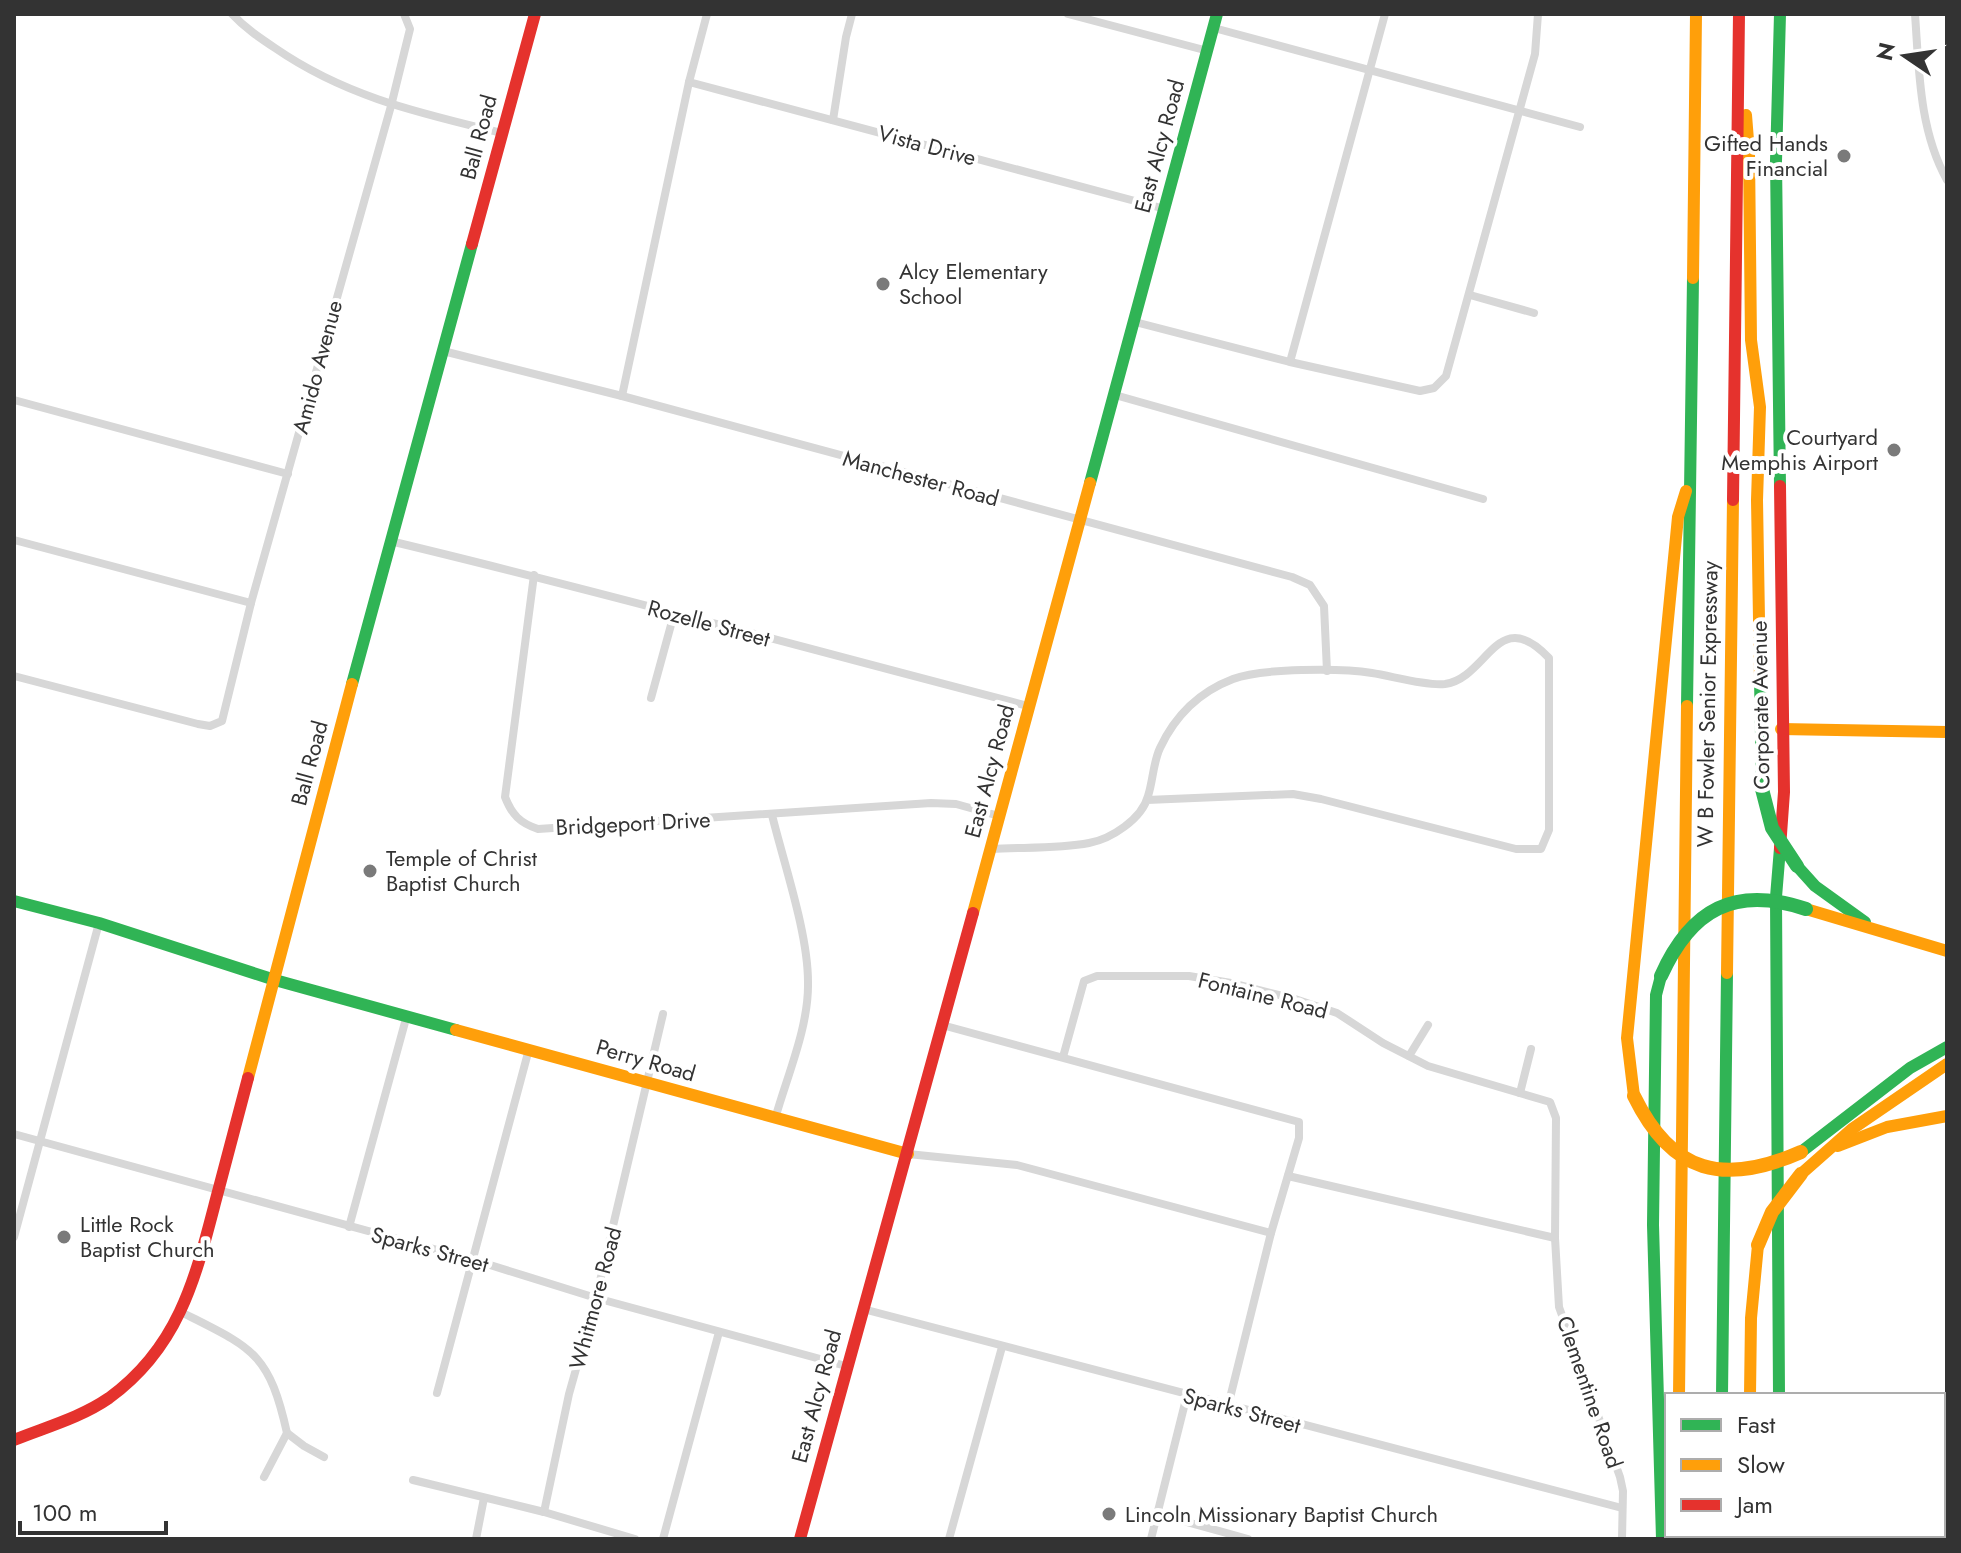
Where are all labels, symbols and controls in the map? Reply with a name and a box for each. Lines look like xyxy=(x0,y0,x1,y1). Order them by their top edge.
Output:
north arrow xyxy=(1865,16,1945,96)
text: N xyxy=(1868,39,1903,64)
street label: East Alcy Road xyxy=(1126,76,1192,216)
street label: Ball Road xyxy=(451,91,505,183)
street label: Vista Drive xyxy=(874,117,980,173)
place label: Gifted Hands Financial xyxy=(1704,127,1828,184)
marker: Gifted Hands Financial xyxy=(1835,147,1853,165)
place label: Alcy Elementary School xyxy=(899,255,1048,312)
marker: Alcy Elementary School xyxy=(874,275,892,293)
street label: Amido Avenue xyxy=(284,297,350,437)
place label: Courtyard Memphis Airport xyxy=(1721,421,1879,478)
marker: Courtyard Memphis Airport xyxy=(1885,441,1903,459)
street label: Manchester Road xyxy=(839,442,1003,514)
street label: W B Fowler Senior Expressway xyxy=(1689,560,1726,848)
street label: Rozelle Street xyxy=(644,591,775,655)
street label: Corporate Avenue xyxy=(1743,620,1777,790)
street label: East Alcy Road xyxy=(956,701,1022,841)
street label: Ball Road xyxy=(282,717,336,809)
street label: Bridgeport Drive xyxy=(555,803,711,843)
place label: Temple of Christ Baptist Church xyxy=(386,842,538,899)
marker: Temple of Christ Baptist Church xyxy=(361,862,379,880)
street label: Fontaine Road xyxy=(1195,963,1331,1027)
street label: Perry Road xyxy=(592,1031,700,1089)
place label: Little Rock Baptist Church xyxy=(80,1208,215,1265)
street label: Sparks Street xyxy=(368,1218,493,1280)
street label: Whitmore Road xyxy=(561,1223,629,1373)
marker: Little Rock Baptist Church xyxy=(55,1228,73,1246)
street label: Clementine Road xyxy=(1549,1311,1631,1473)
street label: East Alcy Road xyxy=(783,1326,849,1466)
street label: Sparks Street xyxy=(1180,1379,1305,1441)
legend xyxy=(1665,1393,1945,1537)
text: Fast xyxy=(1737,1407,1775,1442)
text: Slow xyxy=(1737,1447,1785,1482)
scale bar xyxy=(20,1485,166,1535)
text: Jam xyxy=(1734,1487,1773,1522)
text: 100 m xyxy=(32,1495,98,1530)
place label: Lincoln Missionary Baptist Church xyxy=(1125,1498,1438,1530)
marker: Lincoln Missionary Baptist Church xyxy=(1100,1505,1118,1523)

